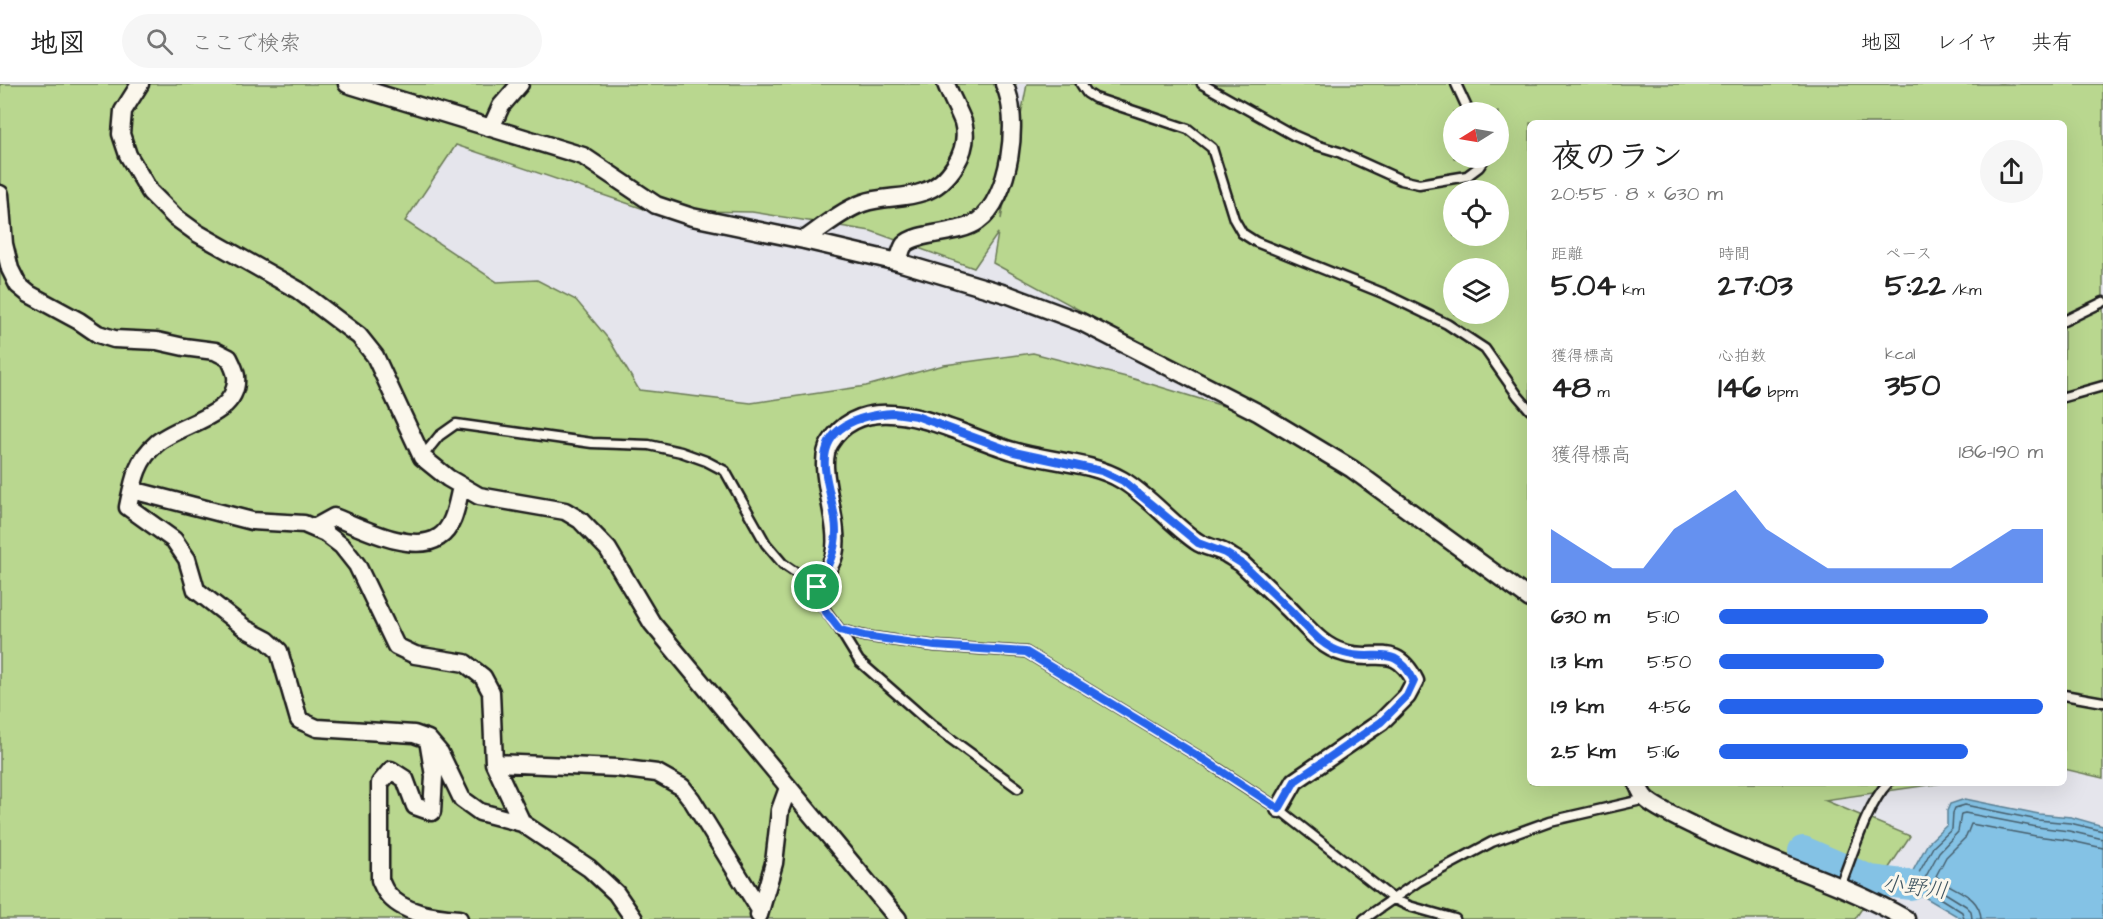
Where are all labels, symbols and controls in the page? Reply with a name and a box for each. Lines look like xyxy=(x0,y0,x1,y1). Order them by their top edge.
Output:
search box xyxy=(122,14,542,68)
text: 地図 xyxy=(30,24,86,63)
icon: search xyxy=(143,25,176,58)
text: ここで検索 xyxy=(191,28,301,59)
text: 地図 xyxy=(1861,28,1903,57)
text: レイヤ xyxy=(1936,28,1998,57)
text: 共有 xyxy=(2031,28,2073,57)
north arrow xyxy=(1443,102,1509,168)
map controls xyxy=(1443,102,1509,324)
text: 夜のラン xyxy=(1551,134,1683,180)
button: share xyxy=(1980,140,2043,203)
button: locate xyxy=(1443,180,1509,246)
text: 20:55 · 8 × 630 m xyxy=(1551,180,1723,208)
text: 距離 xyxy=(1551,243,1583,265)
text: 時間 xyxy=(1718,243,1750,265)
text: ペース xyxy=(1885,243,1932,265)
button: layers xyxy=(1443,258,1509,324)
text: 5.04 xyxy=(1551,265,1616,307)
text: 27:03 xyxy=(1718,265,1793,307)
text: 5:22 xyxy=(1885,265,1946,307)
text: km xyxy=(1616,279,1645,301)
text: /km xyxy=(1946,279,1982,301)
text: kcal xyxy=(1885,343,1916,365)
text: 獲得標高 xyxy=(1551,345,1615,367)
text: 心拍数 xyxy=(1718,345,1766,367)
text: 350 xyxy=(1885,365,1940,407)
text: 48 xyxy=(1551,367,1591,409)
text: 146 xyxy=(1718,367,1761,409)
text: m xyxy=(1591,381,1610,403)
text: bpm xyxy=(1761,381,1798,403)
text: 186–190 m xyxy=(1959,438,2043,466)
text: 獲得標高 xyxy=(1551,441,1631,469)
pin xyxy=(791,561,842,612)
icon: arrive xyxy=(800,570,833,603)
text: 630 m xyxy=(1551,603,1610,631)
text: 5:10 xyxy=(1647,603,1680,631)
text: 1.3 km xyxy=(1551,648,1602,676)
text: 5:50 xyxy=(1647,648,1691,676)
text: 1.9 km xyxy=(1551,693,1604,721)
text: 4:56 xyxy=(1647,693,1691,721)
text: 2.5 km xyxy=(1551,738,1615,766)
text: 5:16 xyxy=(1647,738,1680,766)
water label: 小野川 xyxy=(1880,868,1949,907)

